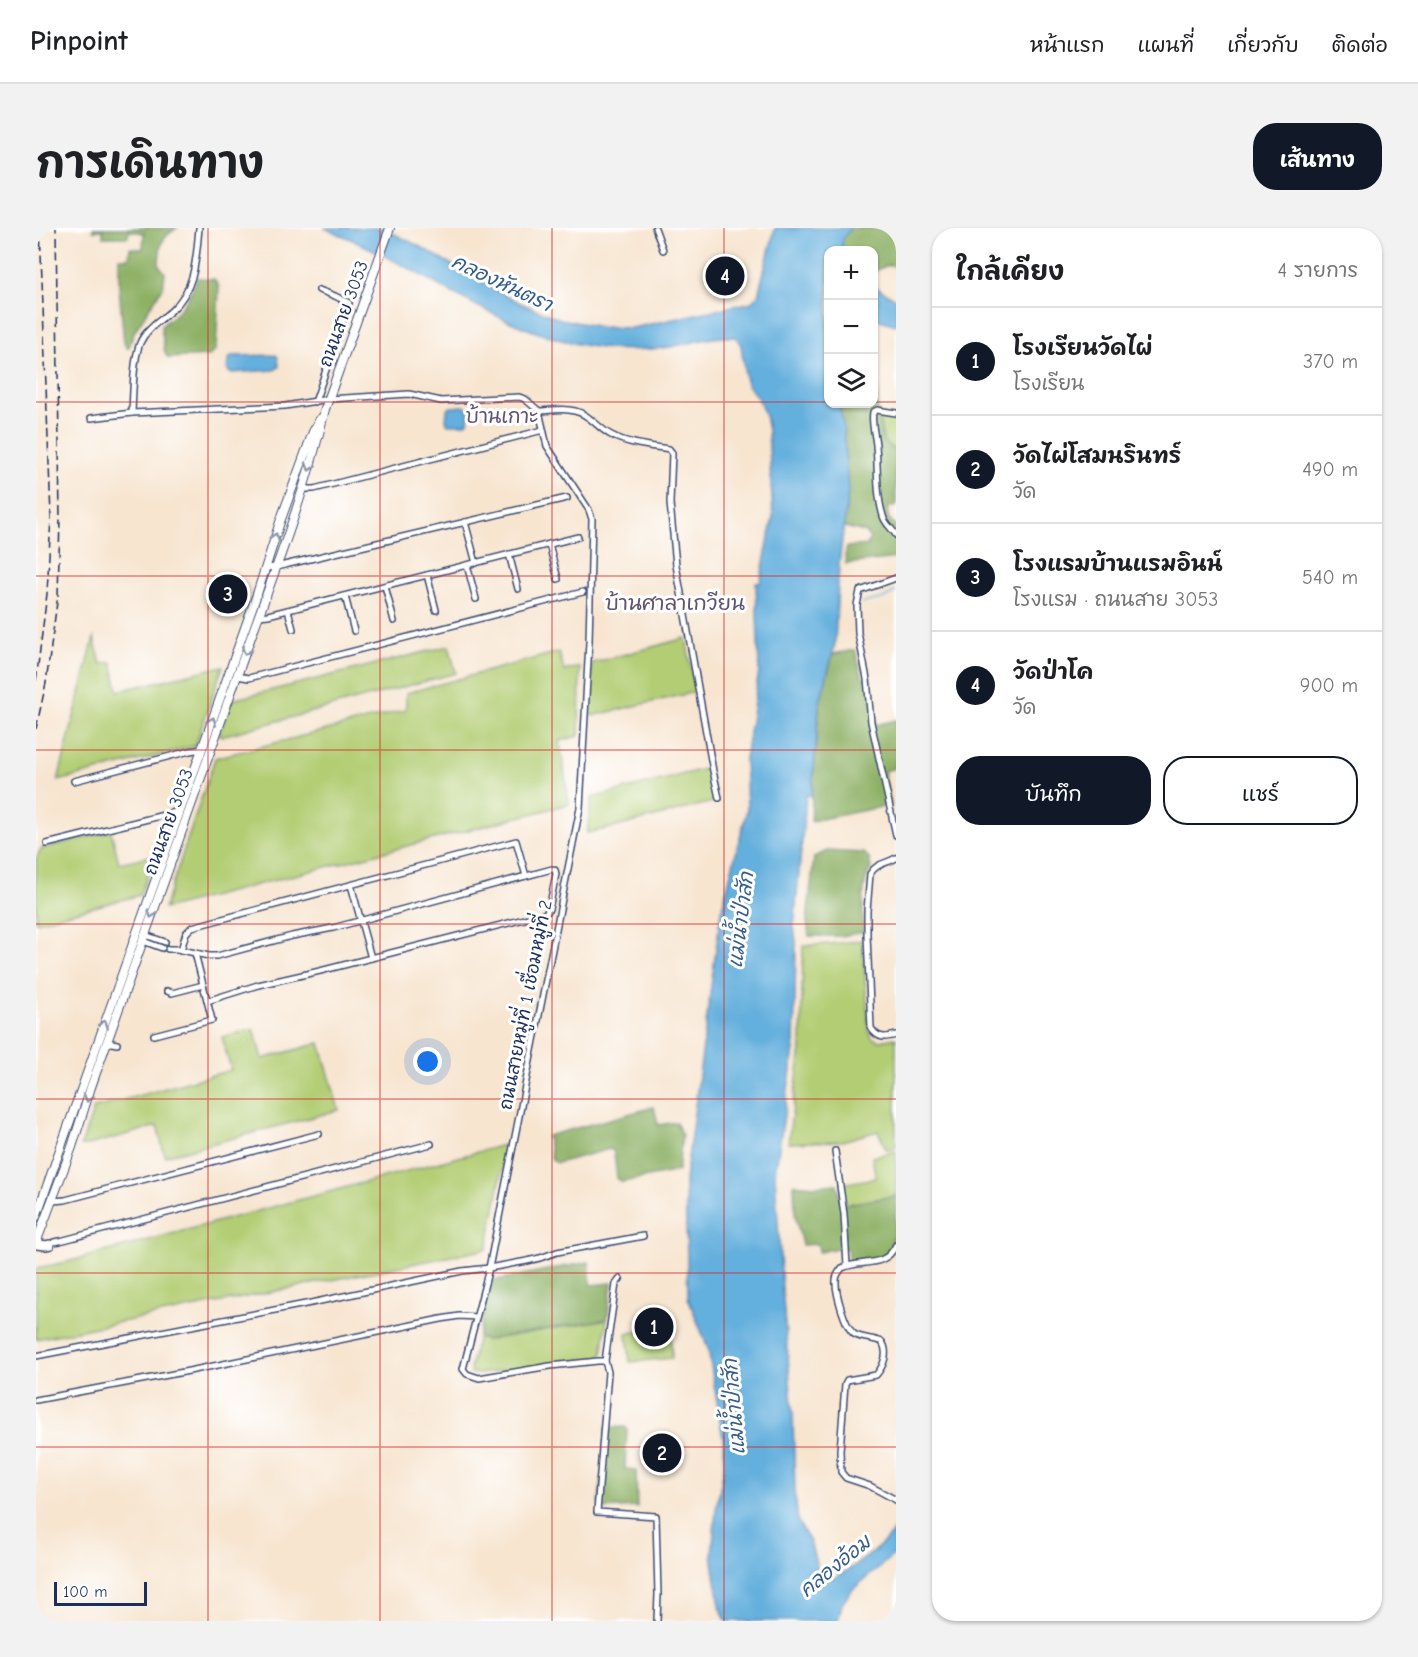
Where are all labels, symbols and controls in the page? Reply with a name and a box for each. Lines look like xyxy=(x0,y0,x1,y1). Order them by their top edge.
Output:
text: Pinpoint xyxy=(30,25,128,57)
text: หน้าแรก xyxy=(1030,33,1105,57)
text: แผนที่ xyxy=(1138,33,1194,57)
text: เกี่ยวกับ xyxy=(1227,33,1299,57)
text: ติดต่อ xyxy=(1332,33,1388,57)
button: เส้นทาง xyxy=(1253,123,1382,190)
text: การเดินทาง xyxy=(36,139,264,188)
map controls xyxy=(824,246,878,408)
button: + xyxy=(824,246,878,300)
water label: คลองหันตรา xyxy=(448,250,557,317)
pin: 4 xyxy=(706,254,744,298)
text: ใกล้เคียง xyxy=(956,257,1064,287)
street label: ถนนสาย 3053 xyxy=(315,258,373,370)
text: 4 รายการ xyxy=(1277,259,1358,282)
button: − xyxy=(824,300,878,354)
text: โรงเรียนวัดไผ่ xyxy=(1013,335,1152,361)
text: 1 xyxy=(972,350,979,373)
text: 370 m xyxy=(1303,350,1358,373)
button: layers xyxy=(824,354,878,408)
text: โรงเรียน xyxy=(1013,372,1084,395)
district label: บ้านเกาะ xyxy=(466,403,538,428)
text: วัดไผ่โสมนรินทร์ xyxy=(1013,443,1181,469)
text: 2 xyxy=(971,458,980,481)
text: 490 m xyxy=(1302,458,1358,481)
one-way arrow xyxy=(304,461,317,472)
text: วัด xyxy=(1013,480,1036,503)
one-way arrow xyxy=(268,532,280,543)
text: โรงแรมบ้านแรมอินน์ xyxy=(1013,551,1223,577)
text: 3 xyxy=(971,566,980,589)
text: 540 m xyxy=(1302,566,1358,589)
pin: 3 xyxy=(208,572,248,616)
text: โรงแรม · ถนนสาย 3053 xyxy=(1013,588,1218,611)
district label: บ้านศาลาเกวียน xyxy=(605,590,745,615)
one-way arrow xyxy=(241,645,253,656)
text: วัดป่าโค xyxy=(1013,659,1093,685)
text: 4 xyxy=(971,674,980,697)
text: 900 m xyxy=(1300,674,1358,697)
text: วัด xyxy=(1013,696,1036,719)
one-way arrow xyxy=(204,716,217,727)
button: บันทึก xyxy=(956,756,1151,825)
button: แชร์ xyxy=(1163,756,1358,825)
street label: ถนนสาย 3053 xyxy=(140,766,198,878)
water label: แม่น้ำป่าสัก xyxy=(717,869,758,969)
street label: ถนนสายหมู่ที่ 1 เชื่อมหมู่ที่ 2 xyxy=(487,897,560,1112)
one-way arrow xyxy=(147,908,160,919)
one-way arrow xyxy=(97,1019,109,1030)
your location xyxy=(413,1047,442,1076)
one-way arrow xyxy=(82,1093,95,1103)
pin: 1 xyxy=(634,1304,674,1350)
water label: แม่น้ำป่าสัก xyxy=(711,1357,750,1457)
pin: 2 xyxy=(642,1430,682,1476)
water label: คลองอ้อม xyxy=(794,1529,876,1602)
scale bar xyxy=(54,1579,147,1606)
text: 100 m xyxy=(63,1583,107,1601)

